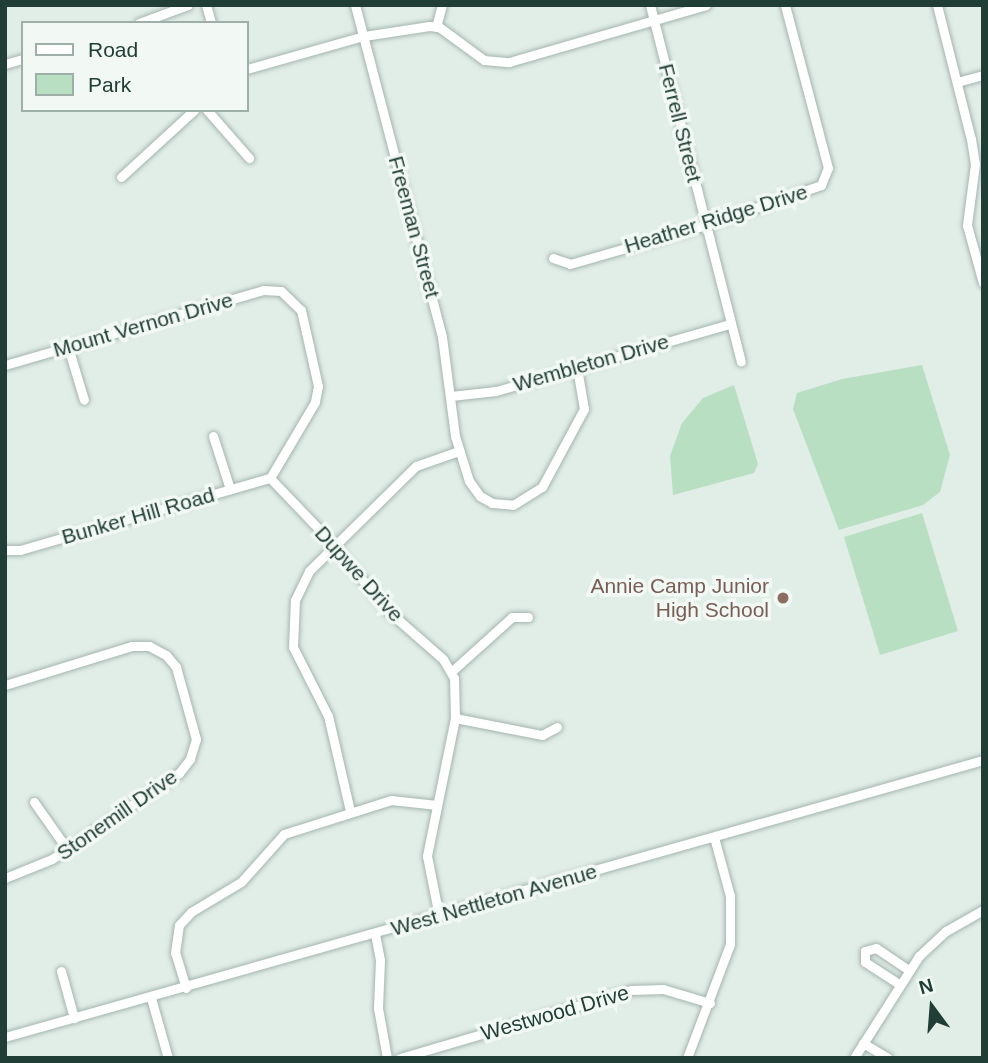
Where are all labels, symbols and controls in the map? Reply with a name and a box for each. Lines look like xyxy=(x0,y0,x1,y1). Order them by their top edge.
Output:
legend xyxy=(21,21,248,112)
text: Road xyxy=(88,38,138,61)
street label: Ferrell Street xyxy=(653,61,707,185)
text: Park xyxy=(88,73,131,96)
street label: Freeman Street xyxy=(383,153,445,301)
street label: Heather Ridge Drive xyxy=(621,179,811,259)
street label: Mount Vernon Drive xyxy=(50,287,236,363)
street label: Wembleton Drive xyxy=(510,329,672,397)
street label: Bunker Hill Road xyxy=(59,482,217,550)
street label: Dupwe Drive xyxy=(309,521,409,627)
place label: Annie Camp Junior High School xyxy=(590,573,769,623)
marker: Annie Camp Junior High School xyxy=(775,590,791,606)
street label: Stonemill Drive xyxy=(52,764,182,866)
street label: West Nettleton Avenue xyxy=(388,858,600,942)
north arrow xyxy=(897,972,967,1042)
text: N xyxy=(917,974,936,998)
street label: Westwood Drive xyxy=(478,980,632,1046)

